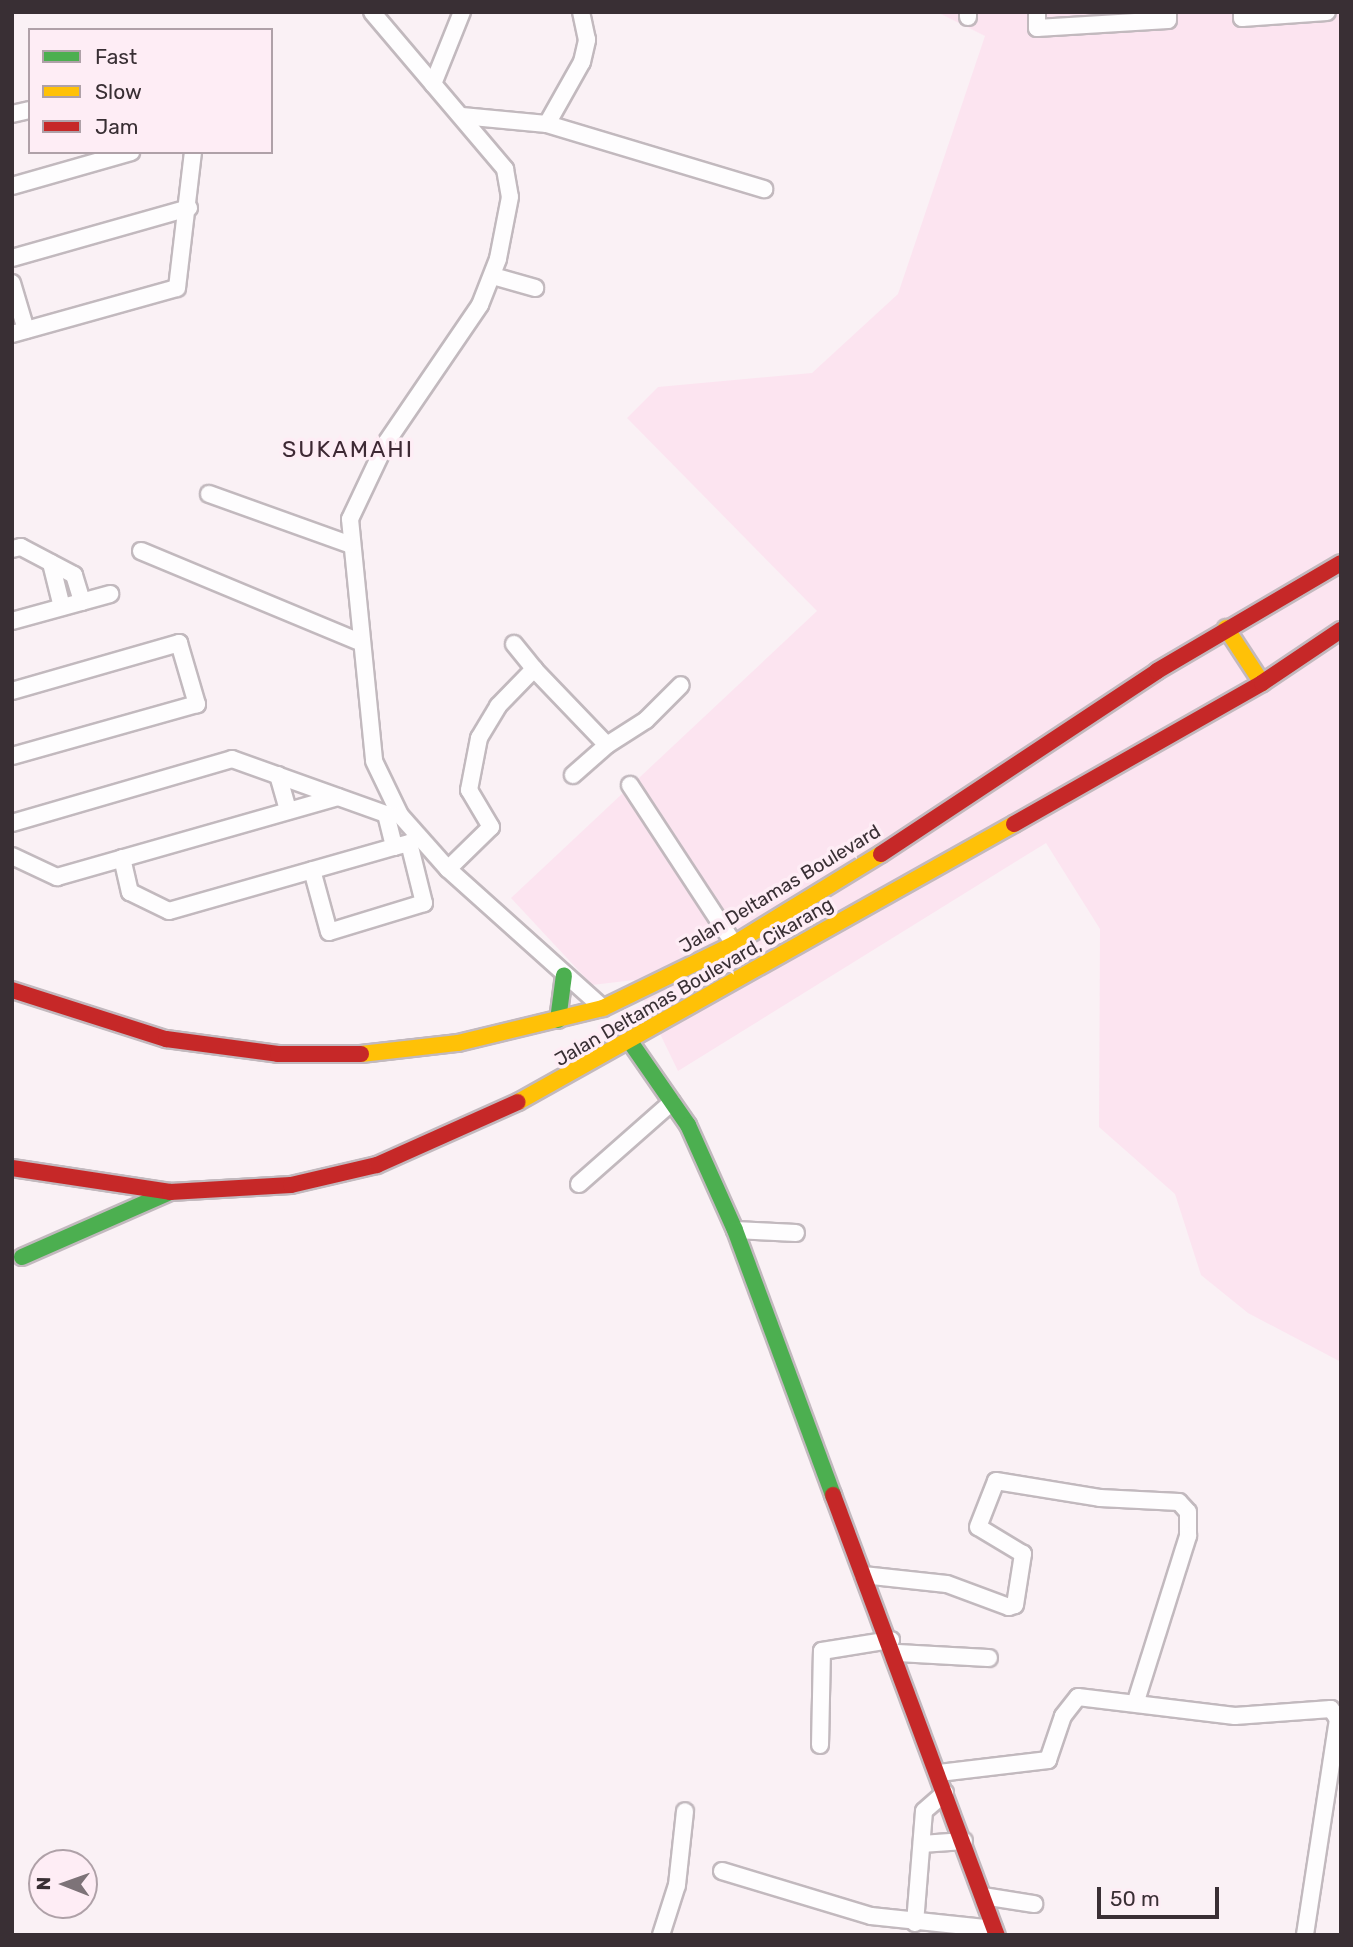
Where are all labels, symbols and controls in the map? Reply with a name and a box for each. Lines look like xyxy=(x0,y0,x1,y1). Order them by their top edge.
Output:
legend xyxy=(28,28,273,154)
text: Fast xyxy=(95,44,137,69)
text: Slow xyxy=(95,79,142,104)
text: Jam xyxy=(95,114,139,139)
district label: SUKAMAHI xyxy=(283,435,413,463)
street label: Jalan Deltamas Boulevard xyxy=(675,820,885,958)
street label: Jalan Deltamas Boulevard, Cikarang xyxy=(551,893,837,1071)
north arrow xyxy=(28,1849,98,1919)
scale bar xyxy=(1101,1874,1224,1918)
text: N xyxy=(32,1877,55,1891)
text: 50 m xyxy=(1110,1886,1160,1911)

